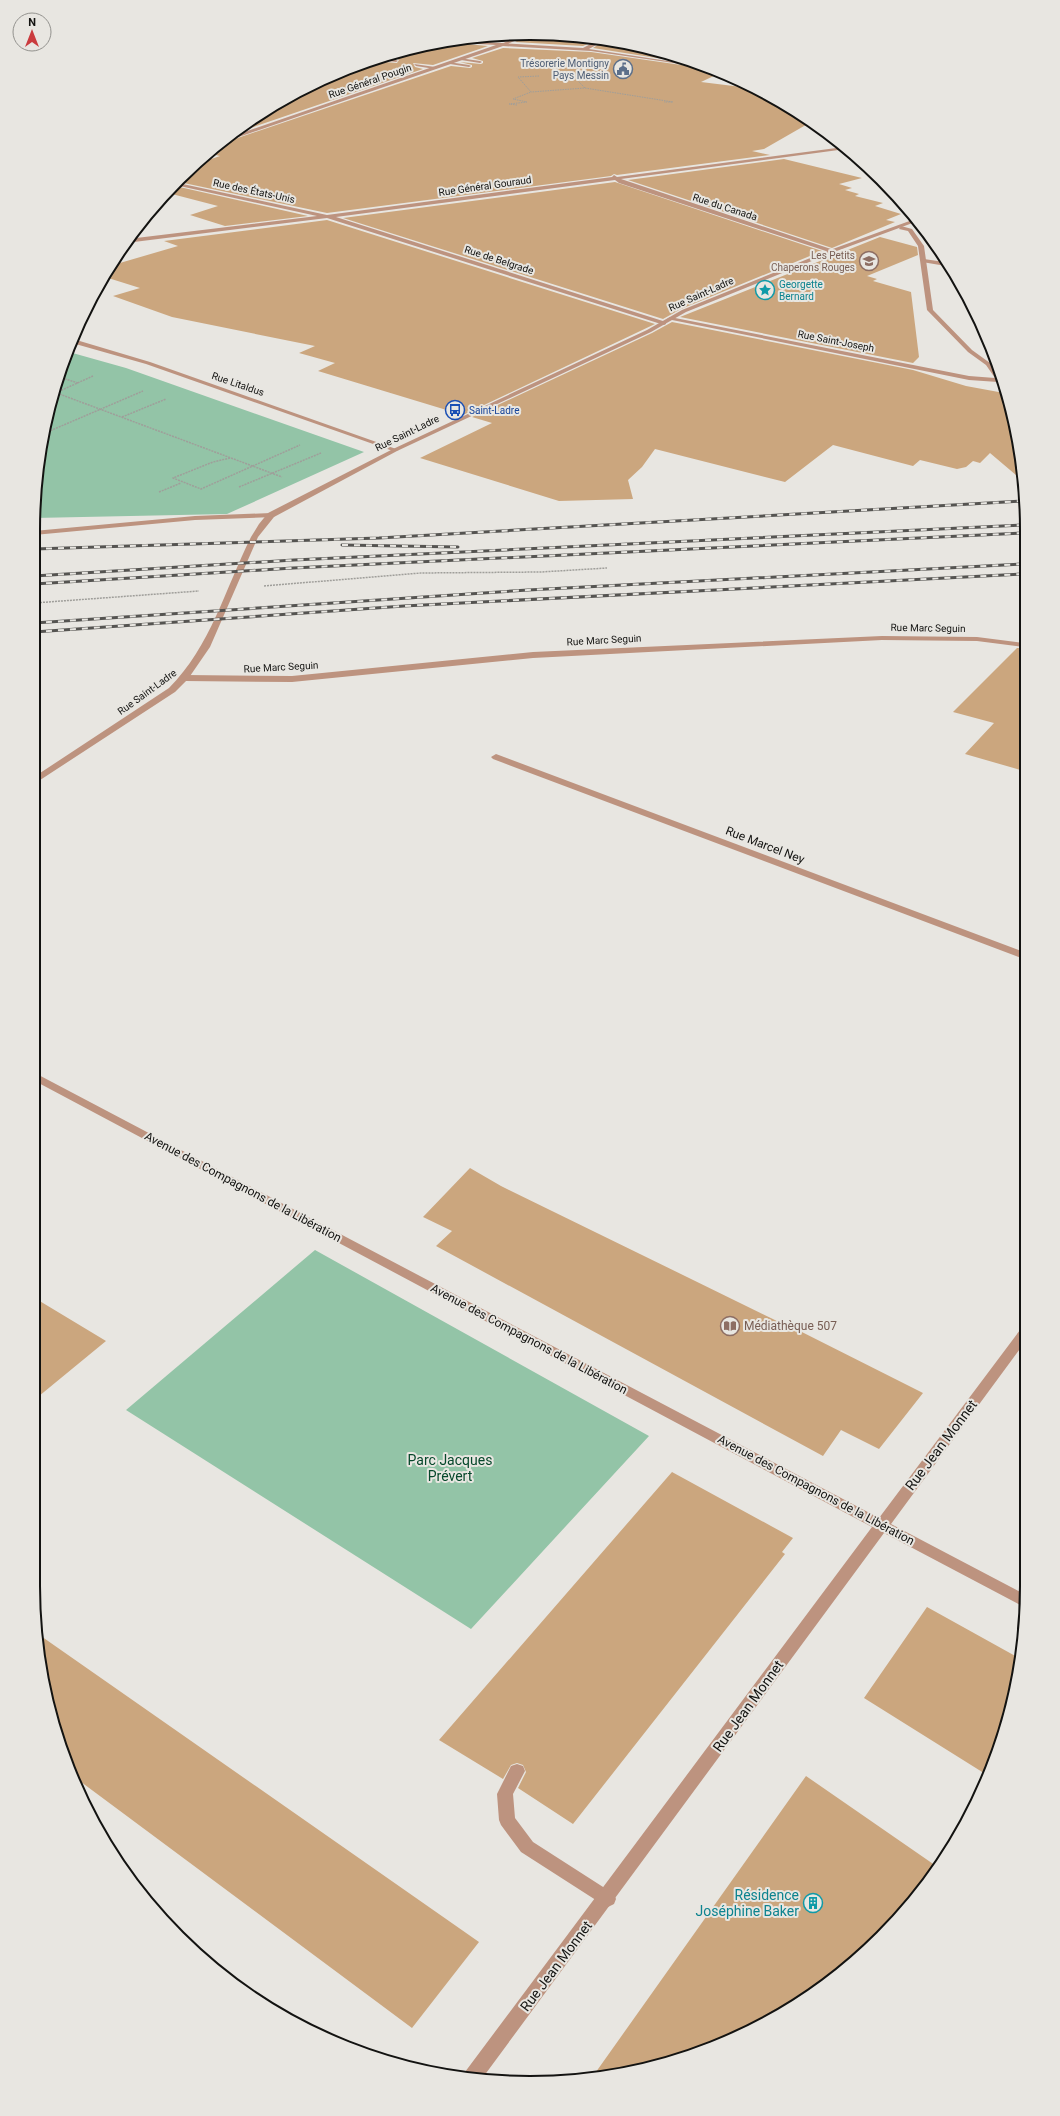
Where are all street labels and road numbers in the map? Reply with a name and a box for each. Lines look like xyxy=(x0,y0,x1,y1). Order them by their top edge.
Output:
street label: Rue Général Pougin xyxy=(327,62,413,100)
street label: Rue Général Gouraud xyxy=(438,174,532,198)
street label: Rue des États-Unis xyxy=(212,176,296,205)
street label: Rue du Canada xyxy=(691,191,759,223)
street label: Rue de Belgrade xyxy=(463,244,535,276)
street label: Rue Saint-Ladre xyxy=(667,275,735,313)
street label: Rue Saint-Joseph xyxy=(797,328,875,354)
street label: Rue Litaldus xyxy=(210,370,266,398)
street label: Rue Saint-Ladre xyxy=(373,413,441,453)
street label: Rue Marc Seguin xyxy=(890,622,966,634)
street label: Rue Marc Seguin xyxy=(566,633,642,647)
street label: Rue Marc Seguin xyxy=(243,660,319,674)
street label: Rue Saint-Ladre xyxy=(115,667,179,717)
street label: Rue Marcel Ney xyxy=(724,824,807,867)
street label: Avenue des Compagnons de la Libération xyxy=(142,1129,344,1245)
street label: Avenue des Compagnons de la Libération xyxy=(428,1281,630,1397)
street label: Rue Jean Monnet xyxy=(902,1396,980,1493)
street label: Avenue des Compagnons de la Libération xyxy=(715,1432,917,1548)
street label: Rue Jean Monnet xyxy=(710,1657,787,1755)
street label: Rue Jean Monnet xyxy=(517,1917,595,2014)

